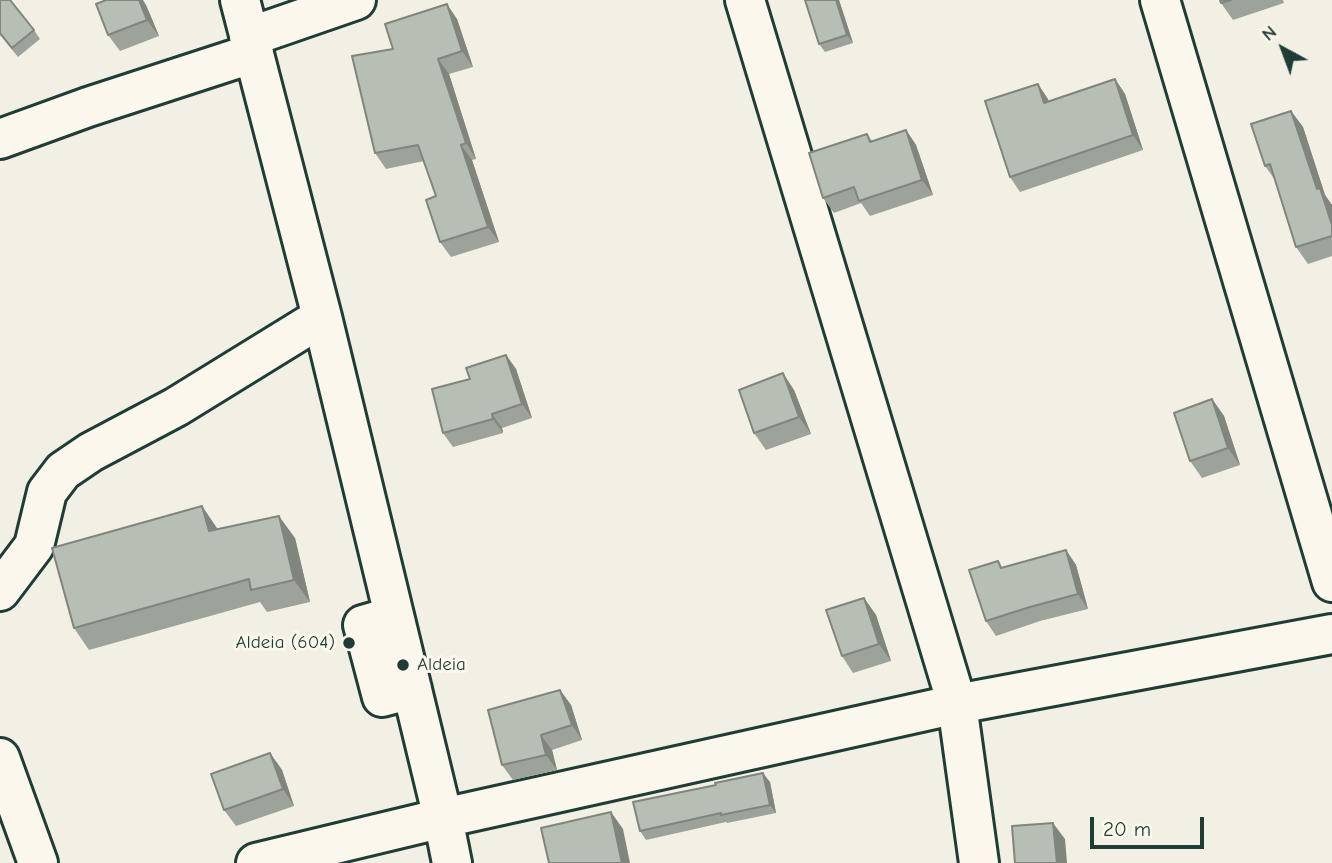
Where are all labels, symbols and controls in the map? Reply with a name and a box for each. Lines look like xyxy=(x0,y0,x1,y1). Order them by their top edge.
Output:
north arrow xyxy=(1248,14,1318,84)
text: N xyxy=(1257,21,1281,46)
place label: Aldeia (604) xyxy=(236,632,335,654)
marker: Aldeia (604) xyxy=(341,635,357,651)
place label: Aldeia xyxy=(417,654,466,676)
marker: Aldeia xyxy=(395,657,411,673)
scale bar xyxy=(1094,804,1208,848)
text: 20 m xyxy=(1103,817,1151,841)

